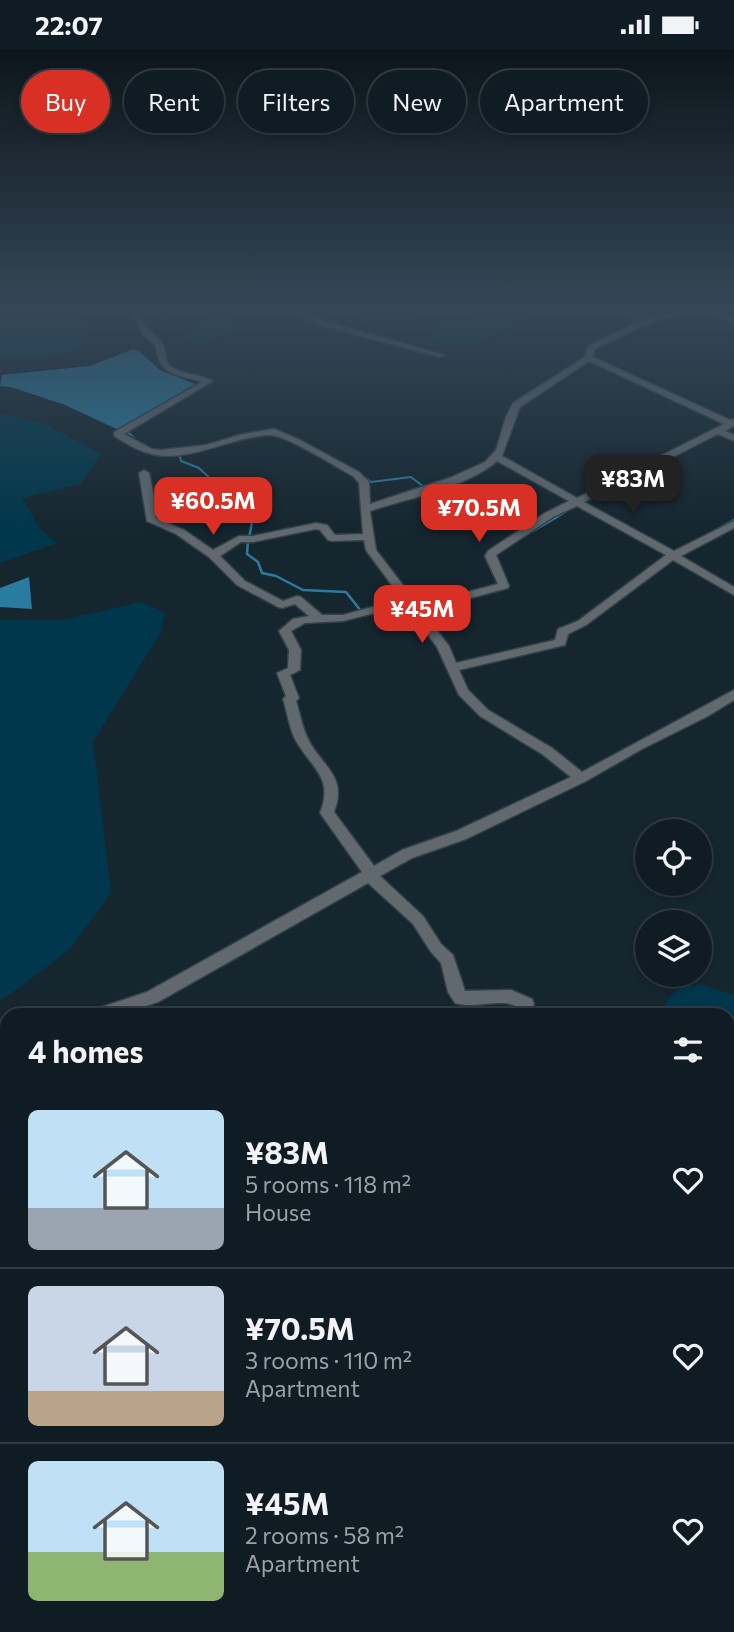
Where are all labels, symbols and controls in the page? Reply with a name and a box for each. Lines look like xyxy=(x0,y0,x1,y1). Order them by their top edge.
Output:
text: 22:07 xyxy=(35,9,103,40)
chip: Buy xyxy=(21,70,110,133)
chip: Rent xyxy=(124,70,224,133)
chip: Filters xyxy=(238,70,354,133)
chip: New xyxy=(368,70,466,133)
chip: Apartment xyxy=(480,70,648,133)
pin: ¥83M xyxy=(592,455,674,515)
text: ¥83M xyxy=(601,464,665,492)
pin: ¥60.5M xyxy=(156,477,270,537)
pin: ¥70.5M xyxy=(422,484,536,544)
text: ¥60.5M xyxy=(170,486,256,514)
text: ¥70.5M xyxy=(437,493,521,521)
pin: ¥45M xyxy=(381,585,463,645)
text: ¥45M xyxy=(390,594,454,622)
map controls xyxy=(635,819,712,987)
button: locate xyxy=(635,819,712,896)
button: layers xyxy=(635,910,712,987)
icon: filters xyxy=(669,1031,707,1069)
text: 4 homes xyxy=(28,1032,143,1069)
text: ¥83M xyxy=(245,1133,329,1170)
icon: home xyxy=(84,1138,168,1222)
icon: heart xyxy=(669,1161,707,1199)
text: 5 rooms · 118 m² xyxy=(245,1170,411,1198)
text: House xyxy=(245,1198,311,1226)
text: ¥70.5M xyxy=(245,1309,355,1346)
icon: home xyxy=(84,1314,168,1398)
icon: heart xyxy=(669,1337,707,1375)
text: 3 rooms · 110 m² xyxy=(245,1346,412,1374)
text: Apartment xyxy=(245,1374,360,1402)
text: ¥45M xyxy=(245,1484,329,1521)
icon: home xyxy=(84,1489,168,1573)
icon: heart xyxy=(669,1512,707,1550)
text: 2 rooms · 58 m² xyxy=(245,1521,404,1549)
text: Apartment xyxy=(245,1549,360,1577)

